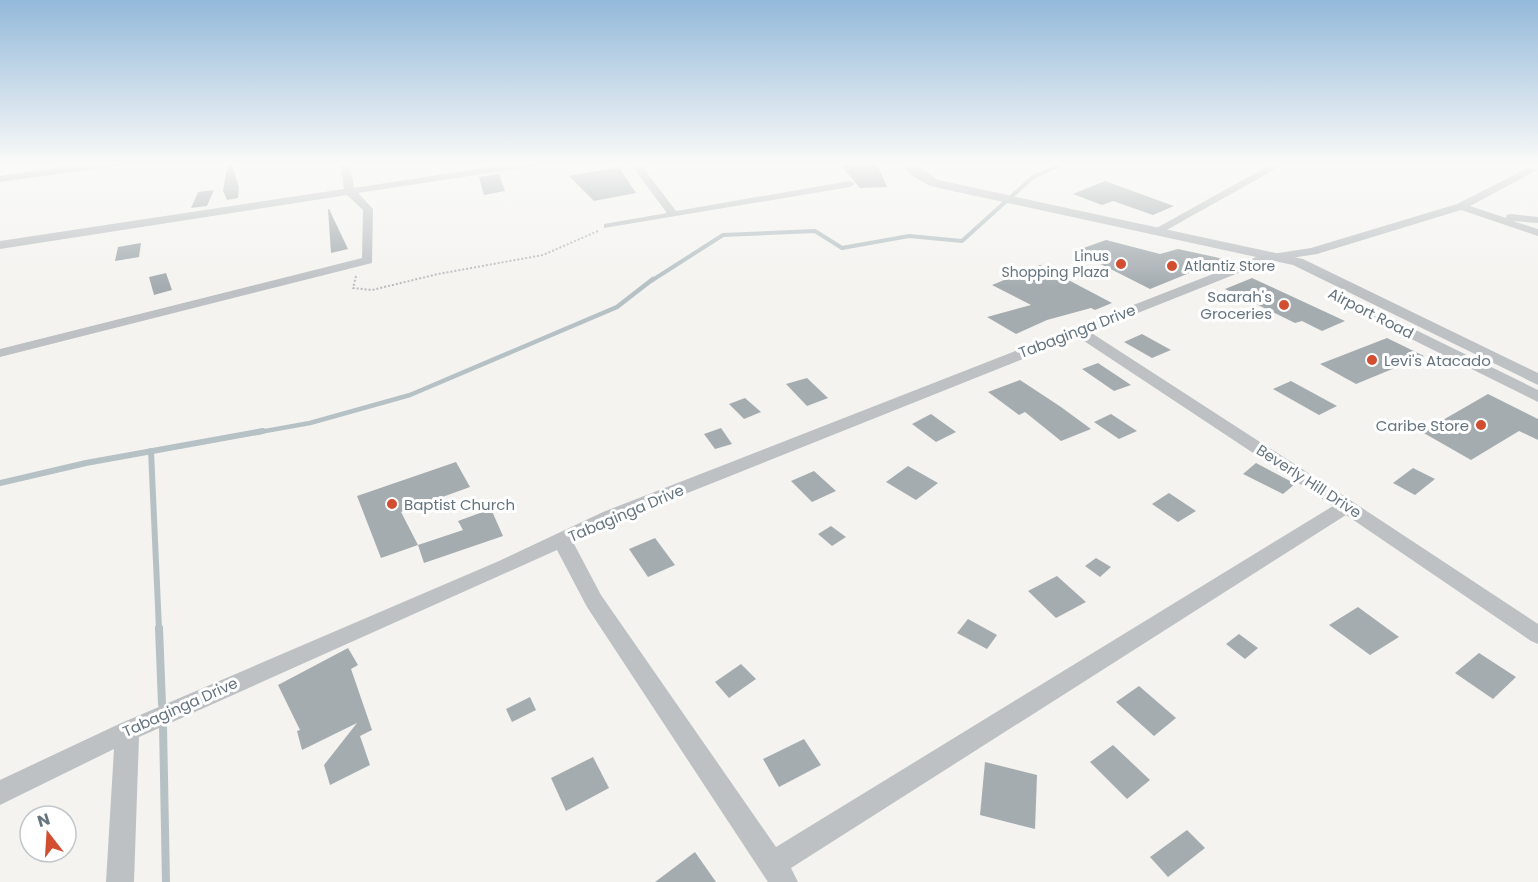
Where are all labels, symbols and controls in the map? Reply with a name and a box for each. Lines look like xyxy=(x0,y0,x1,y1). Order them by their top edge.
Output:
place label: Linus Shopping Plaza xyxy=(1001,246,1109,282)
place label: Atlantiz Store xyxy=(1184,256,1276,276)
marker: Linus Shopping Plaza xyxy=(1114,257,1128,271)
marker: Atlantiz Store xyxy=(1165,259,1179,273)
street label: Airport Road xyxy=(1325,282,1417,344)
place label: Saarah's Groceries xyxy=(1200,286,1272,324)
marker: Saarah's Groceries xyxy=(1277,298,1291,312)
street label: Tabaginga Drive xyxy=(1015,299,1139,363)
place label: Levi's Atacado xyxy=(1384,350,1491,371)
marker: Levi's Atacado xyxy=(1365,353,1379,367)
place label: Caribe Store xyxy=(1376,415,1469,436)
marker: Caribe Store xyxy=(1474,418,1488,432)
street label: Beverly Hill Drive xyxy=(1253,439,1365,523)
street label: Tabaginga Drive xyxy=(565,479,687,547)
place label: Baptist Church xyxy=(404,494,515,515)
marker: Baptist Church xyxy=(385,497,399,511)
street label: Tabaginga Drive xyxy=(119,672,241,742)
north arrow xyxy=(18,804,78,864)
text: N xyxy=(35,807,53,833)

